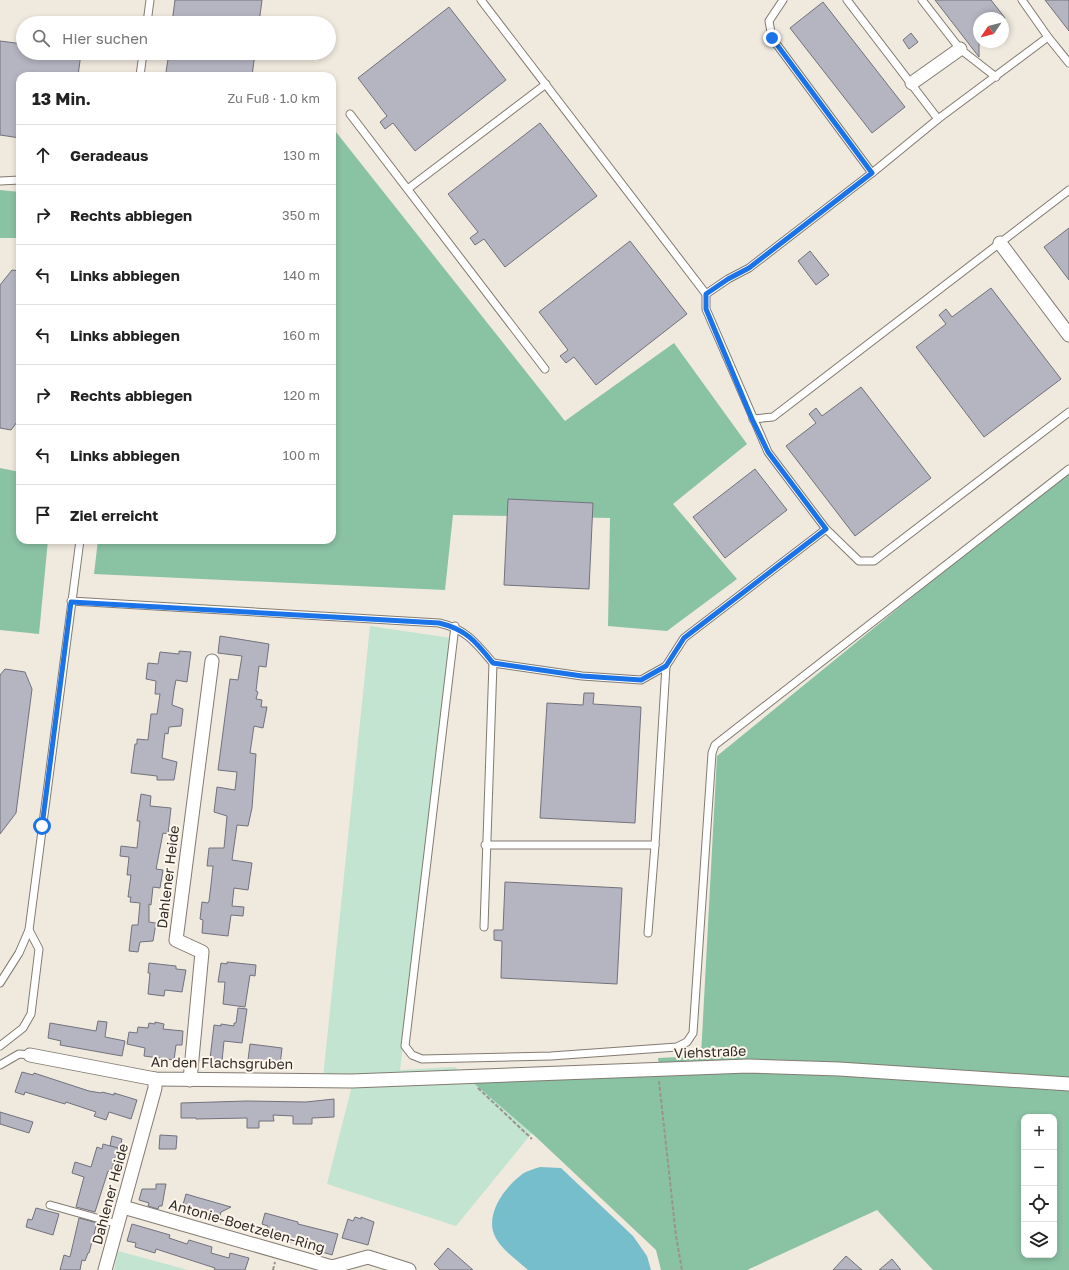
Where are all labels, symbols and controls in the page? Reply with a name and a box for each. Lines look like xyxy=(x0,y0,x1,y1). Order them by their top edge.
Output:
north arrow xyxy=(973,12,1009,48)
search box xyxy=(16,16,336,60)
icon: search xyxy=(30,27,52,49)
text: Hier suchen xyxy=(62,29,148,47)
route end xyxy=(763,29,781,47)
text: 13 Min. xyxy=(32,88,91,109)
text: Zu Fuß · 1.0 km xyxy=(227,90,320,106)
icon: ahead xyxy=(32,144,54,166)
text: Geradeaus xyxy=(70,146,148,164)
text: 130 m xyxy=(283,147,320,163)
icon: right xyxy=(32,204,54,226)
text: Rechts abbiegen xyxy=(70,206,192,224)
text: 350 m xyxy=(282,207,320,223)
icon: left xyxy=(32,264,54,286)
text: Links abbiegen xyxy=(70,266,180,284)
text: 140 m xyxy=(283,267,320,283)
icon: left xyxy=(32,324,54,346)
text: Links abbiegen xyxy=(70,326,180,344)
text: 160 m xyxy=(283,327,320,343)
icon: right xyxy=(32,384,54,406)
text: Rechts abbiegen xyxy=(70,386,192,404)
text: 120 m xyxy=(283,387,320,403)
icon: left xyxy=(32,444,54,466)
text: Links abbiegen xyxy=(70,446,180,464)
text: 100 m xyxy=(283,447,320,463)
icon: arrive xyxy=(32,504,54,526)
text: Ziel erreicht xyxy=(70,506,158,524)
route start xyxy=(33,817,51,835)
street label: Dahlener Heide xyxy=(153,824,182,929)
street label: Viehstraße xyxy=(674,1042,746,1061)
street label: An den Flachsgruben xyxy=(151,1053,293,1072)
map controls xyxy=(1021,1114,1057,1258)
button: + xyxy=(1021,1114,1057,1150)
street label: Dahlener Heide xyxy=(88,1142,131,1246)
button: − xyxy=(1021,1150,1057,1186)
button: locate xyxy=(1021,1186,1057,1222)
street label: Antonie-Boetzelen-Ring xyxy=(167,1195,327,1256)
button: layers xyxy=(1021,1222,1057,1258)

